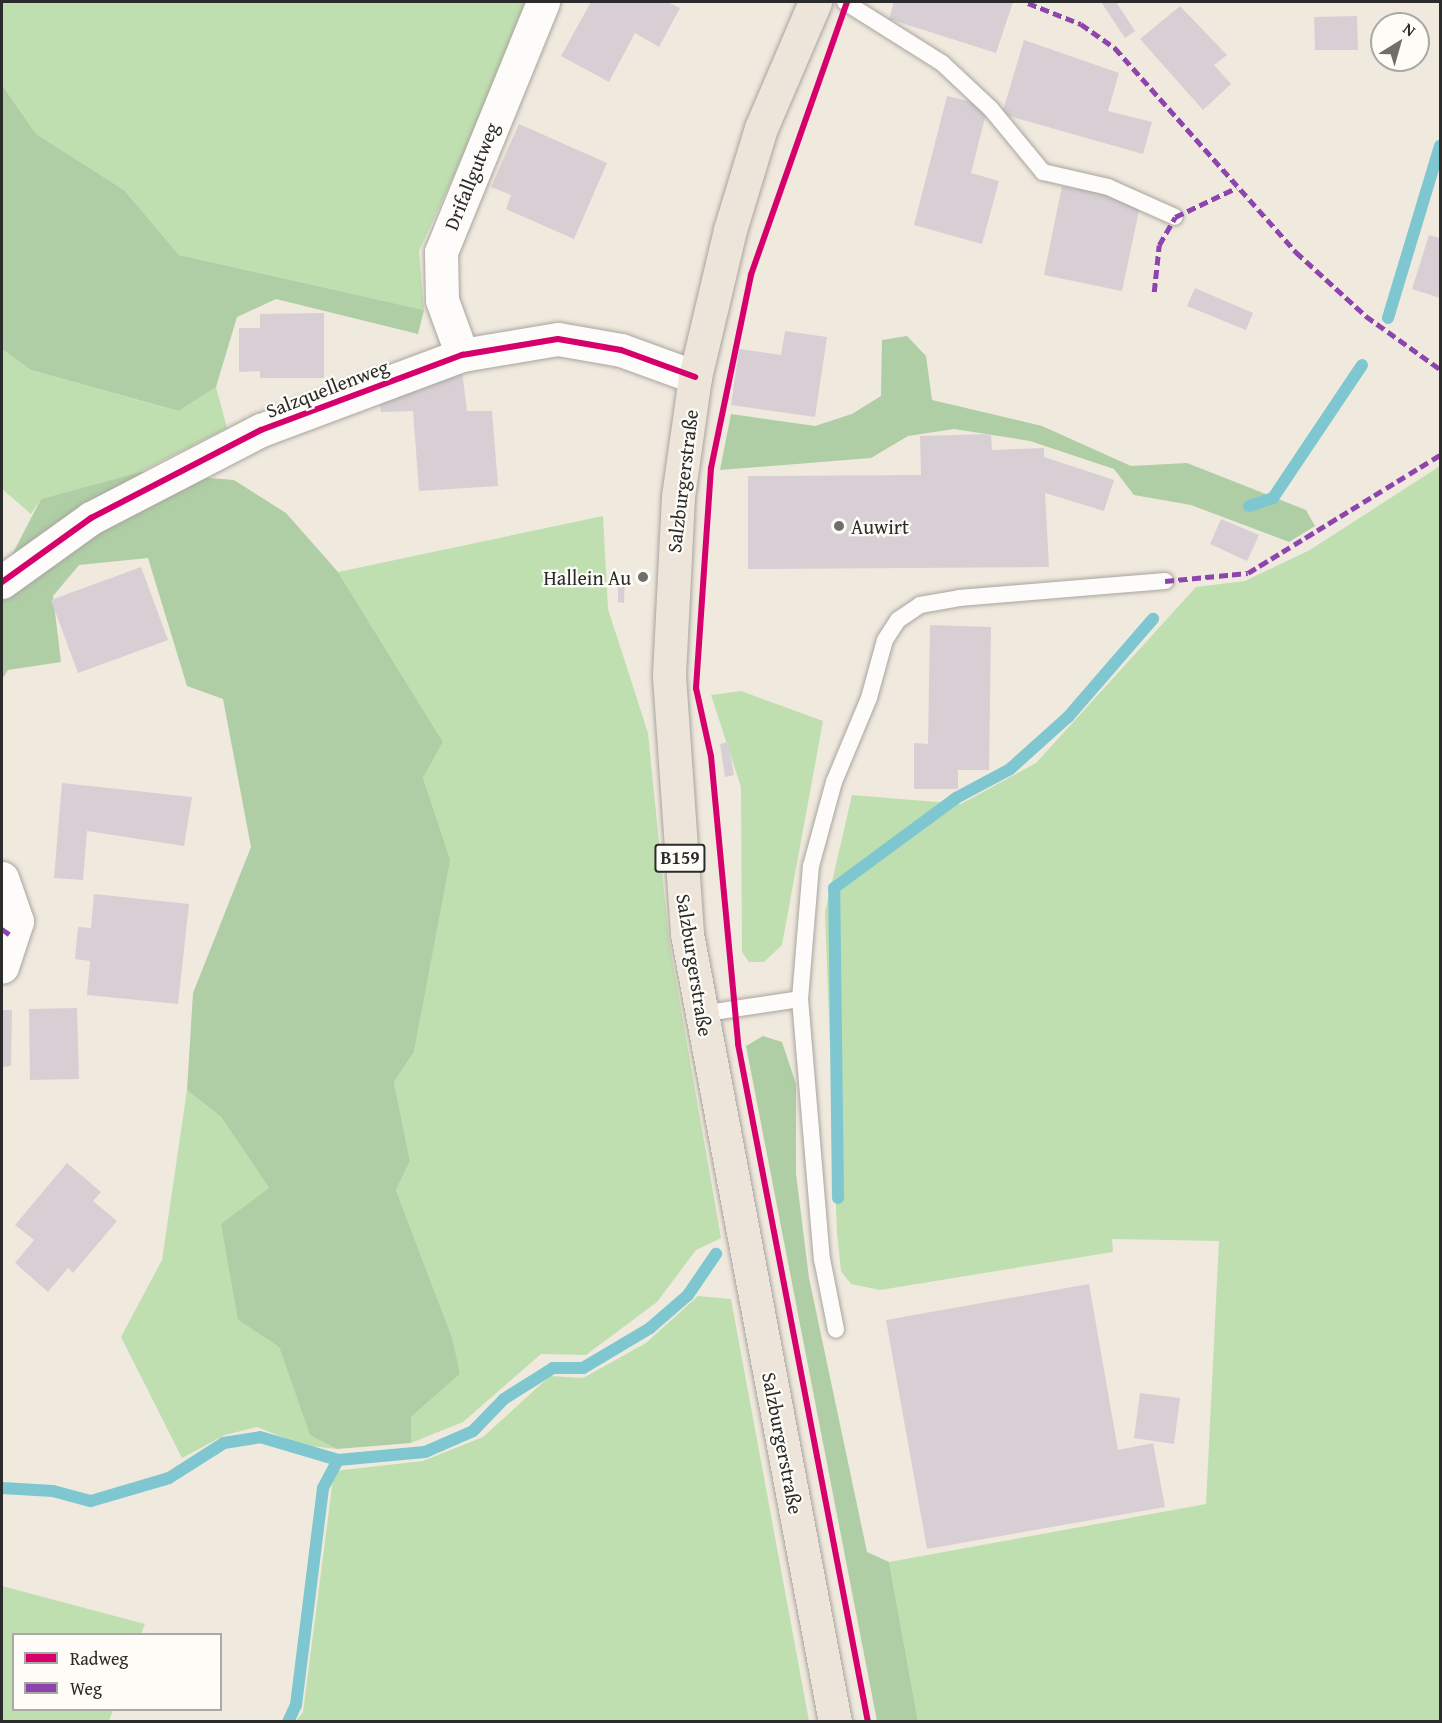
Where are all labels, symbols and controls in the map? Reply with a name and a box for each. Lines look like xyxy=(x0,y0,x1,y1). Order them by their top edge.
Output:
north arrow xyxy=(1370,12,1430,72)
text: N xyxy=(1398,16,1421,42)
street label: Drifallgutweg xyxy=(439,119,503,233)
street label: Salzquellenweg xyxy=(262,354,392,422)
street label: Salzburgerstraße xyxy=(661,408,703,554)
place label: Auwirt xyxy=(851,514,909,538)
marker: Auwirt xyxy=(832,519,846,533)
place label: Hallein Au xyxy=(543,565,631,589)
marker: Hallein Au xyxy=(636,570,650,584)
road number: B159 xyxy=(653,843,707,873)
street label: Salzburgerstraße xyxy=(672,892,718,1038)
street label: Salzburgerstraße xyxy=(757,1370,809,1516)
legend xyxy=(12,1633,222,1711)
text: Radweg xyxy=(70,1645,128,1672)
text: Weg xyxy=(70,1675,102,1702)

